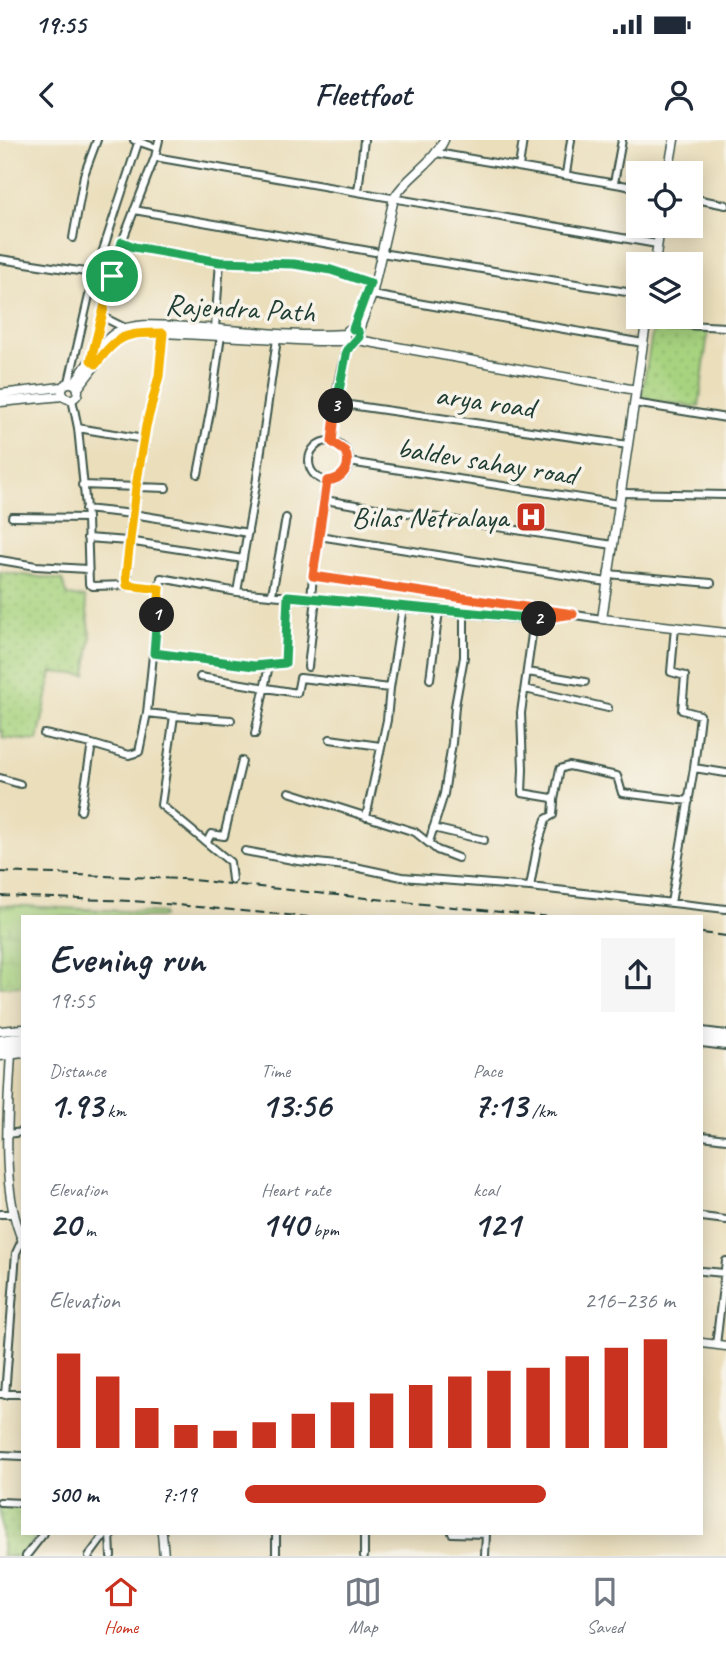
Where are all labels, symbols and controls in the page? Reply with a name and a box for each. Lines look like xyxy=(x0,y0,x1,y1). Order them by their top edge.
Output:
text: 19:55 xyxy=(35,8,86,41)
text: Fleetfoot xyxy=(315,74,411,115)
icon: back xyxy=(28,76,66,114)
icon: person xyxy=(660,76,698,114)
map controls xyxy=(626,161,703,329)
button: locate xyxy=(626,161,703,238)
pin xyxy=(82,246,142,306)
button: layers xyxy=(626,252,703,329)
icon: arrive xyxy=(93,257,131,295)
street label: Rajendra Path xyxy=(164,285,316,331)
street label: arya road xyxy=(433,375,541,427)
pin: 3 xyxy=(318,388,354,424)
text: 3 xyxy=(331,393,340,417)
street label: baldev sahay road xyxy=(394,428,584,495)
place label: Bilas Netralaya xyxy=(352,498,511,536)
hospital icon: Bilas Netralaya xyxy=(514,500,548,534)
pin: 1 xyxy=(140,598,174,632)
text: 1 xyxy=(152,602,161,626)
pin: 2 xyxy=(522,602,556,636)
text: 2 xyxy=(534,606,543,630)
text: Evening run xyxy=(49,936,205,983)
button: share xyxy=(601,938,675,1012)
text: 19:55 xyxy=(49,986,95,1015)
text: Distance xyxy=(49,1059,106,1083)
text: Time xyxy=(261,1059,290,1083)
text: Pace xyxy=(473,1059,502,1083)
text: 1.93 xyxy=(49,1083,103,1128)
text: 13:56 xyxy=(261,1083,331,1128)
text: 7:13 xyxy=(473,1083,527,1128)
text: km xyxy=(103,1099,126,1123)
text: /km xyxy=(527,1099,556,1123)
text: Elevation xyxy=(49,1178,107,1202)
text: Heart rate xyxy=(261,1178,330,1202)
text: kcal xyxy=(473,1178,498,1202)
text: 20 xyxy=(49,1202,81,1247)
text: 140 xyxy=(261,1202,308,1247)
text: 121 xyxy=(473,1202,520,1247)
text: m xyxy=(81,1218,96,1242)
text: bpm xyxy=(308,1218,339,1242)
text: Elevation xyxy=(49,1286,120,1315)
text: 216–236 m xyxy=(584,1286,675,1315)
text: 500 m xyxy=(49,1480,98,1509)
text: 7:19 xyxy=(161,1480,197,1509)
tab: Home xyxy=(102,1573,140,1639)
tab: Map xyxy=(344,1573,382,1639)
tab: Saved xyxy=(586,1573,624,1639)

